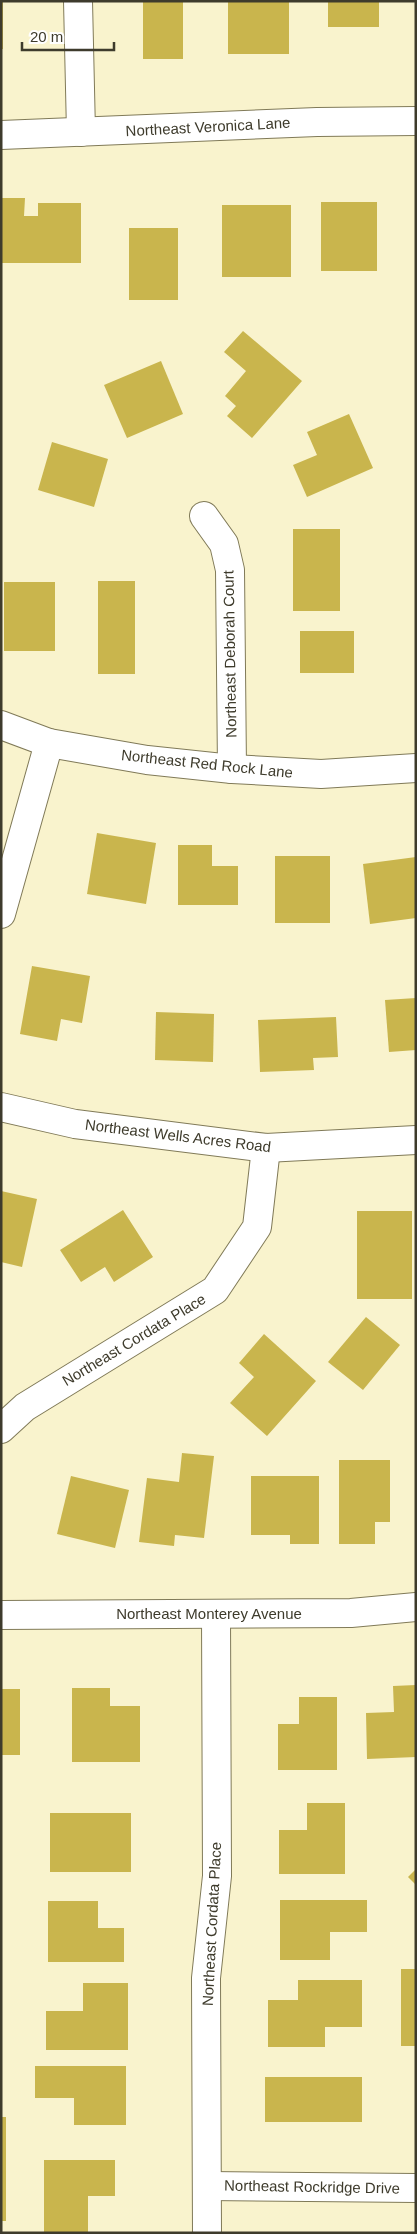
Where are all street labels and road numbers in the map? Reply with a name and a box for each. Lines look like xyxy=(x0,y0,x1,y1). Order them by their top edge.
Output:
street label: Northeast Veronica Lane xyxy=(125,114,291,139)
street label: Northeast Deborah Court xyxy=(220,569,239,738)
street label: Northeast Red Rock Lane xyxy=(120,746,294,781)
street label: Northeast Wells Acres Road xyxy=(84,1116,272,1155)
street label: Northeast Cordata Place xyxy=(59,1290,209,1389)
street label: Northeast Monterey Avenue xyxy=(116,1605,302,1622)
street label: Northeast Cordata Place xyxy=(199,1842,224,2006)
street label: Northeast Rockridge Drive xyxy=(224,2176,400,2197)

